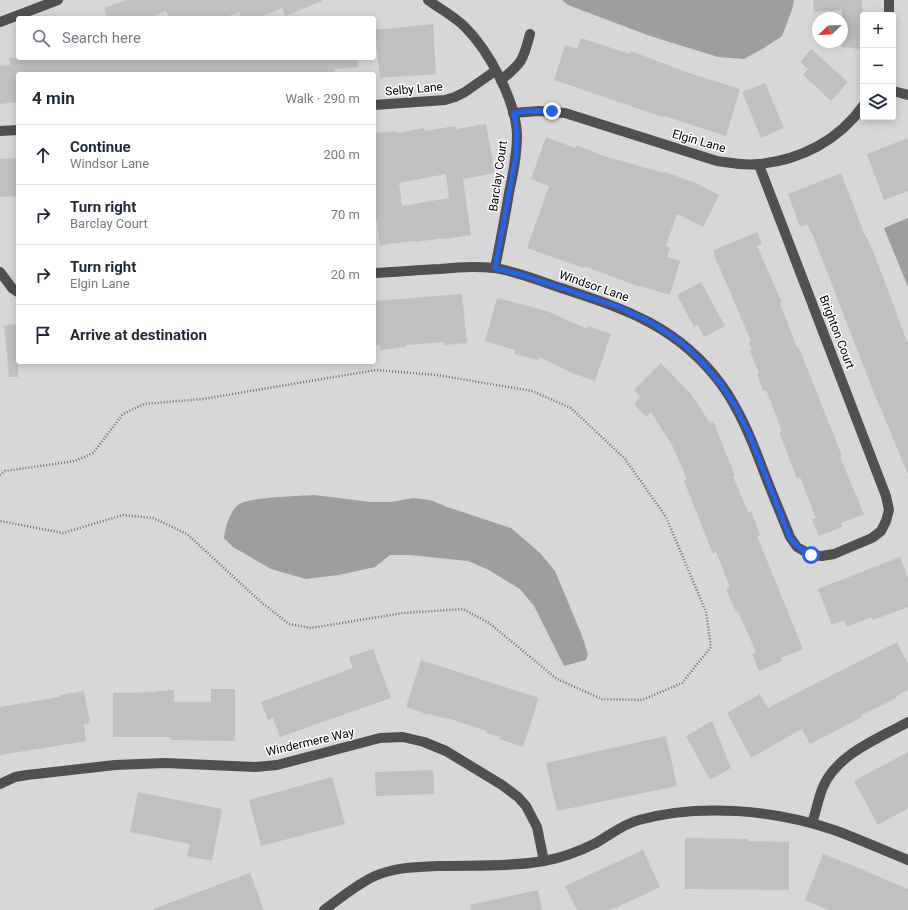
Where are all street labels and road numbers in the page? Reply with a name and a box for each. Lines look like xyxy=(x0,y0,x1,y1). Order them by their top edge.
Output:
street label: Selby Lane xyxy=(385,80,443,98)
street label: Elgin Lane xyxy=(671,127,727,155)
street label: Barclay Court xyxy=(486,139,510,213)
street label: Windsor Lane xyxy=(557,267,631,305)
street label: Brighton Court xyxy=(817,293,857,371)
street label: Windermere Way xyxy=(265,725,356,759)

